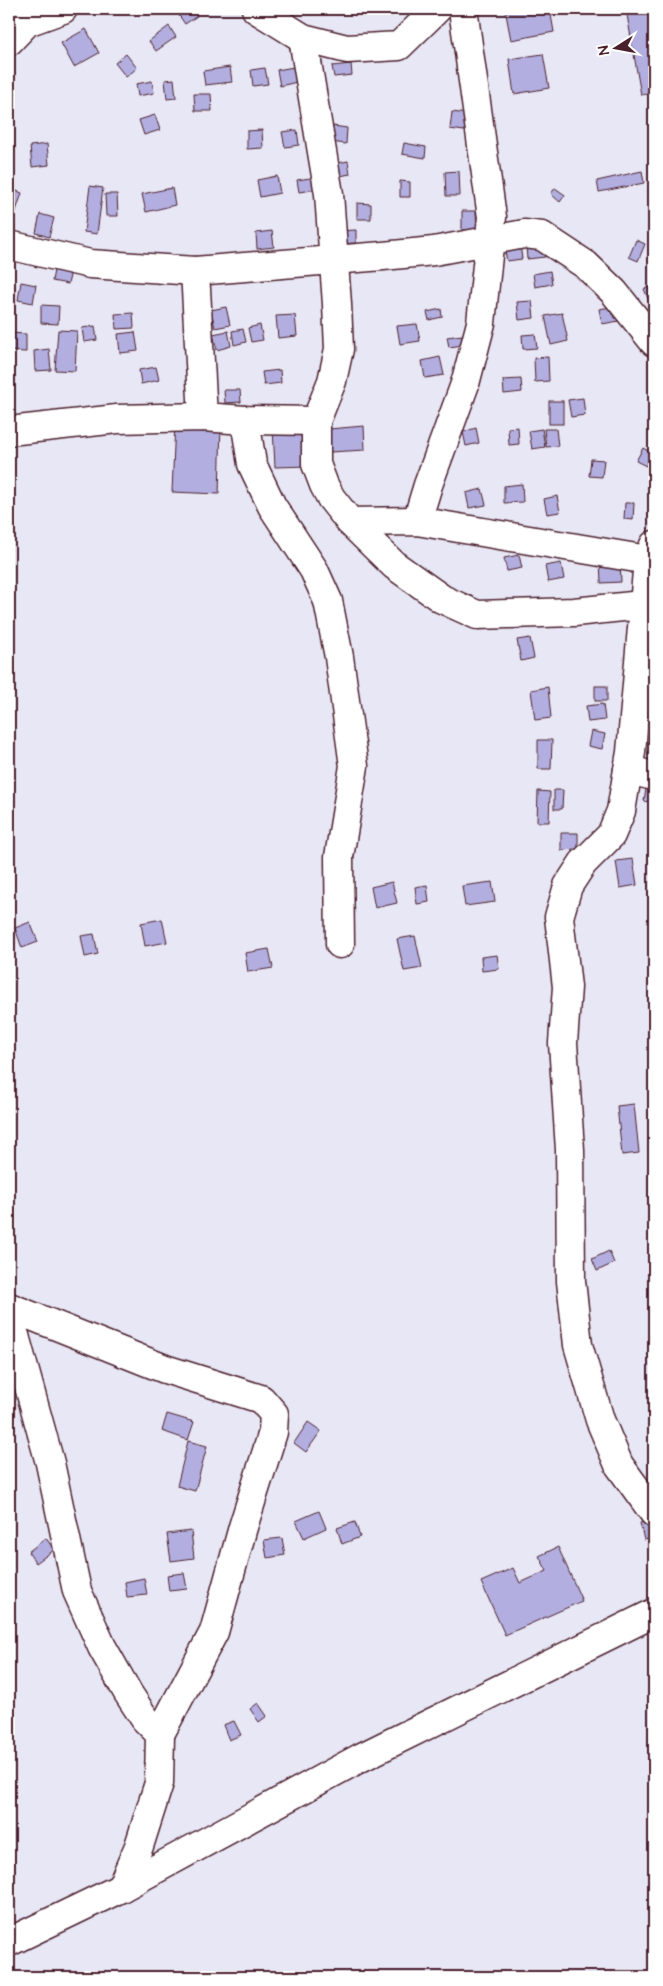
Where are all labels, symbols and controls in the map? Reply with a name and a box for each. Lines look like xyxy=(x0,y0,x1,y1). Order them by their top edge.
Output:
north arrow xyxy=(590,22,640,72)
text: N xyxy=(594,44,615,57)

